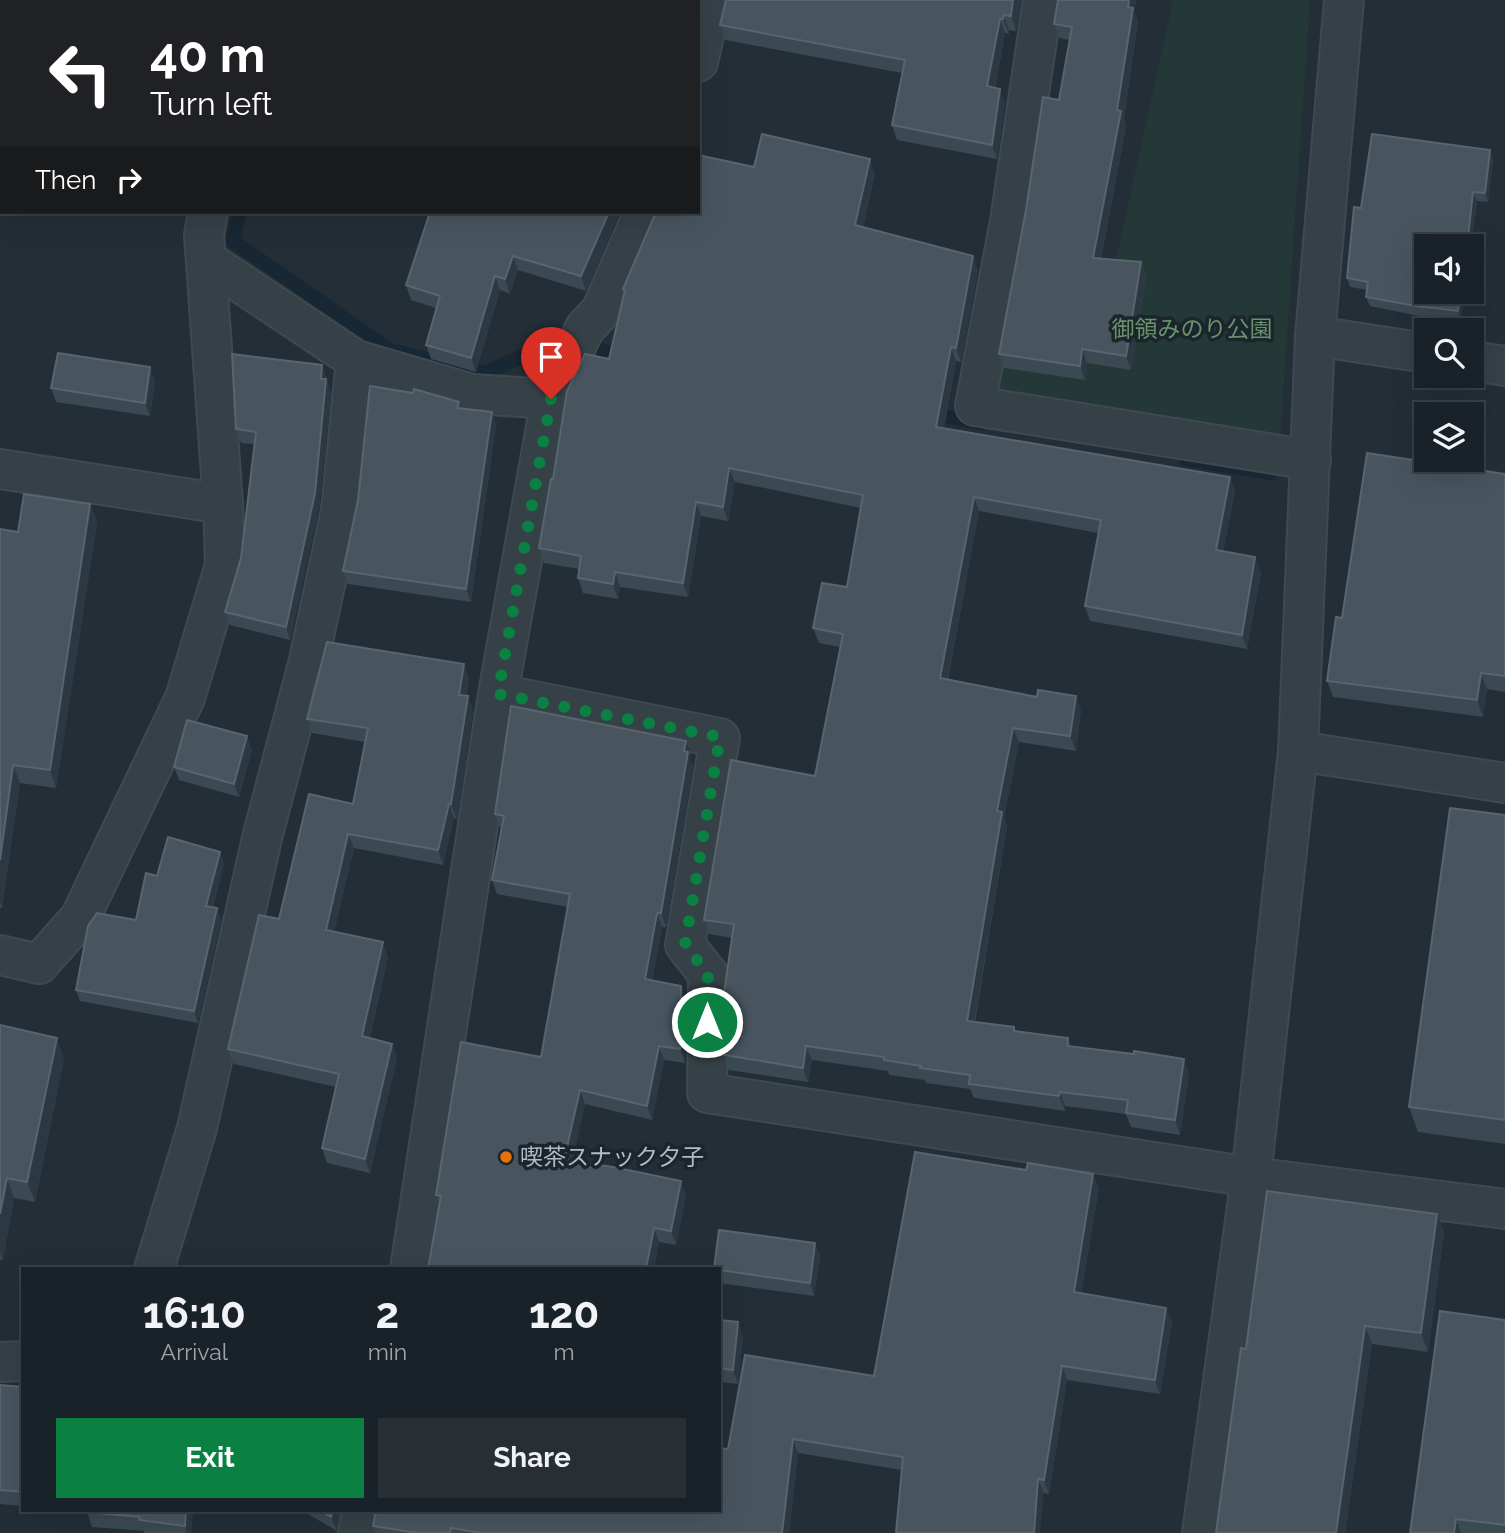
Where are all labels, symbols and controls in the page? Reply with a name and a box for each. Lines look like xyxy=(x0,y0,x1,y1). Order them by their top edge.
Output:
text: 40 m xyxy=(150,26,265,83)
icon: left xyxy=(35,28,126,119)
text: Turn left xyxy=(150,85,272,122)
icon: right xyxy=(110,161,148,199)
text: Then xyxy=(35,165,96,195)
map controls xyxy=(1414,234,1484,472)
button: sound xyxy=(1414,234,1484,304)
park label: 御領みのり公園 xyxy=(1112,315,1273,342)
button: search xyxy=(1414,318,1484,388)
pin xyxy=(521,327,581,399)
icon: arrive xyxy=(532,338,570,376)
button: layers xyxy=(1414,402,1484,472)
position arrow xyxy=(670,985,744,1059)
place label: 喫茶スナック夕子 xyxy=(520,1143,704,1170)
marker: 喫茶スナック夕子 xyxy=(498,1149,514,1165)
text: 16:10 xyxy=(143,1289,246,1338)
text: 2 xyxy=(376,1289,399,1338)
text: 120 xyxy=(529,1289,599,1338)
text: Arrival xyxy=(161,1338,228,1365)
text: min xyxy=(368,1338,407,1365)
text: m xyxy=(554,1338,575,1365)
button: Exit xyxy=(56,1418,364,1498)
button: Share xyxy=(378,1418,686,1498)

